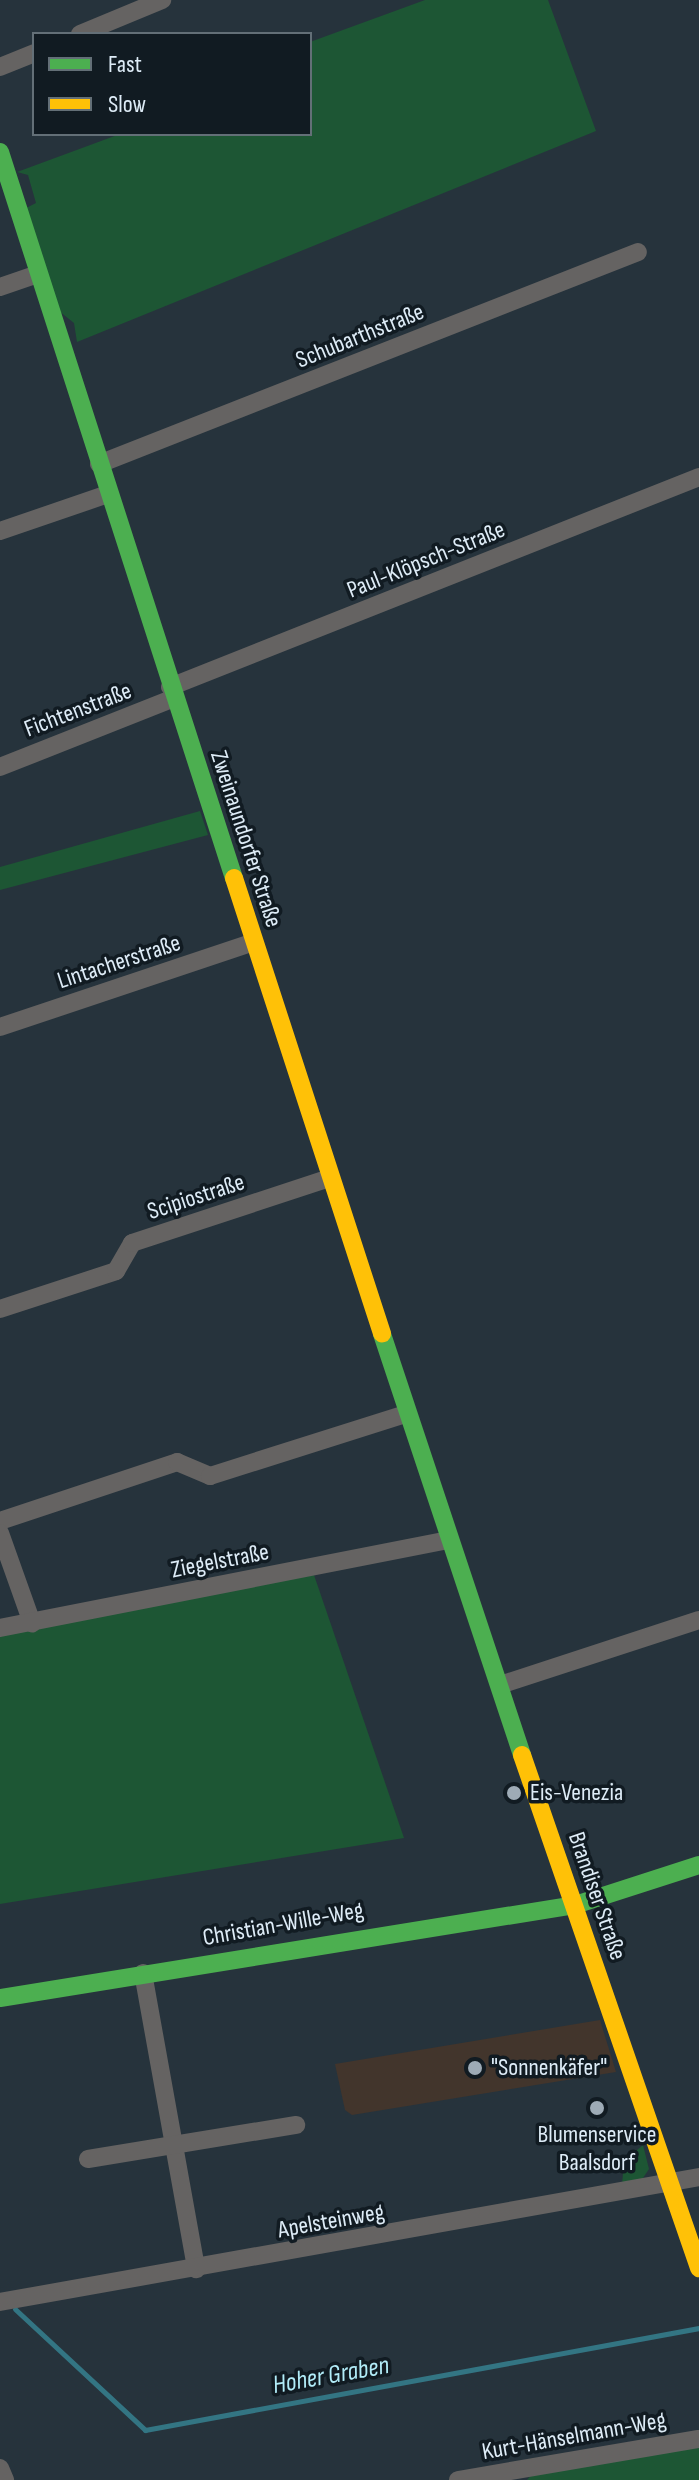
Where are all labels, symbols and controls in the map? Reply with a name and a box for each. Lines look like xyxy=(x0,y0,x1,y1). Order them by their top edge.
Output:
legend xyxy=(32,32,312,136)
text: Fast xyxy=(108,50,142,79)
text: Slow xyxy=(108,90,146,119)
street label: Schubarthstraße xyxy=(292,297,428,375)
street label: Paul-Klöpsch-Straße xyxy=(343,515,509,605)
street label: Fichtenstraße xyxy=(20,676,136,744)
street label: Zweinaundorfer Straße xyxy=(204,747,288,931)
street label: Lintacherstraße xyxy=(54,929,184,995)
street label: Scipiostraße xyxy=(144,1168,248,1226)
street label: Ziegelstraße xyxy=(169,1537,271,1585)
place label: Eis-Venezia xyxy=(530,1779,623,1807)
marker: Eis-Venezia xyxy=(505,1784,523,1802)
street label: Brandiser Straße xyxy=(562,1828,632,1964)
street label: Christian-Wille-Weg xyxy=(200,1896,366,1952)
place label: "Sonnenkäfer" xyxy=(491,2054,607,2082)
marker: "Sonnenkäfer" xyxy=(466,2059,484,2077)
marker: Blumenservice Baalsdorf xyxy=(588,2099,606,2117)
place label: Blumenservice Baalsdorf xyxy=(538,2121,656,2177)
street label: Apelsteinweg xyxy=(276,2197,386,2245)
water label: Hoher Graben xyxy=(270,2350,392,2402)
street label: Kurt-Hänselmann-Weg xyxy=(480,2406,668,2466)

